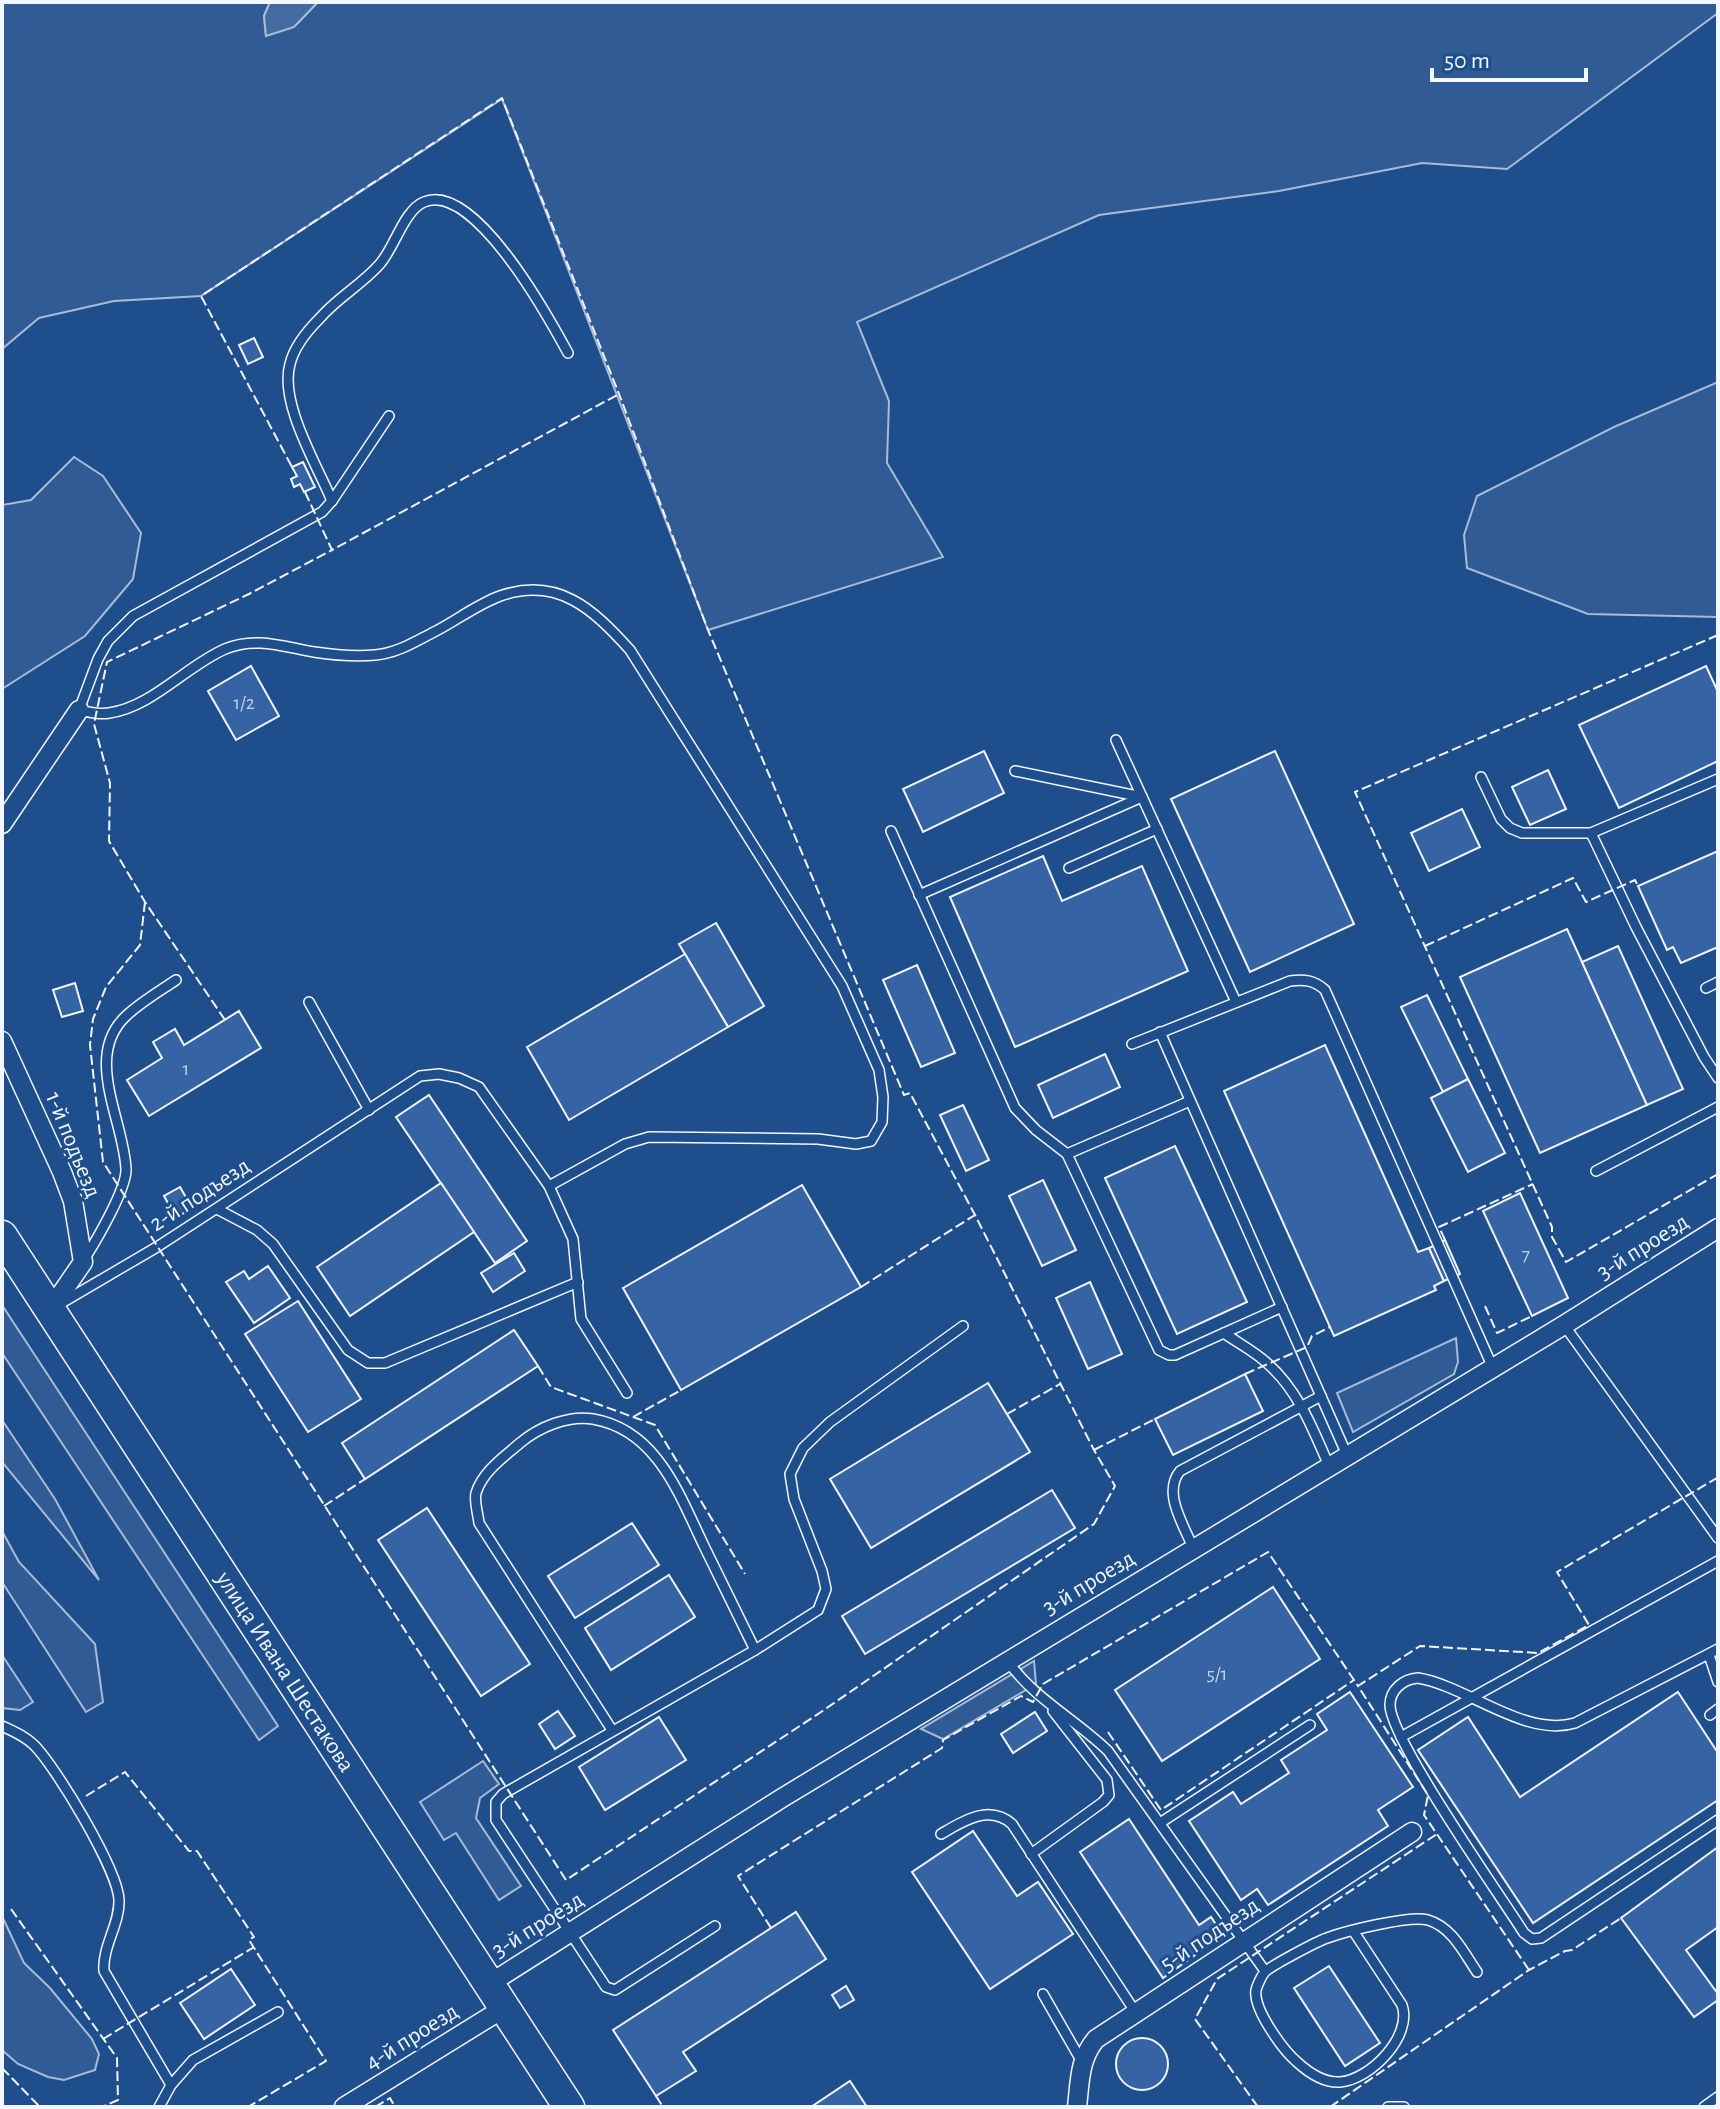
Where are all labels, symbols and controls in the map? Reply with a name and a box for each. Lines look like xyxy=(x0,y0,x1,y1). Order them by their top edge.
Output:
scale bar xyxy=(1432,32,1586,82)
text: 50 m xyxy=(1444,49,1490,73)
house number: 1/2 xyxy=(233,693,255,713)
house number: 1 xyxy=(183,1059,189,1079)
street label: 1-й подъезд xyxy=(41,1089,105,1201)
street label: 2-й подъезд xyxy=(145,1154,255,1236)
street label: 3-й проезд xyxy=(1593,1210,1693,1284)
house number: 7 xyxy=(1522,1245,1530,1265)
street label: 3-й проезд xyxy=(1039,1546,1139,1620)
street label: улица Ивана Шестакова xyxy=(211,1567,359,1777)
house number: 5/1 xyxy=(1207,1664,1227,1684)
street label: 3-й проезд xyxy=(488,1888,588,1962)
street label: 5-й подъезд xyxy=(1156,1893,1264,1977)
street label: 4-й проезд xyxy=(361,1999,463,2075)

